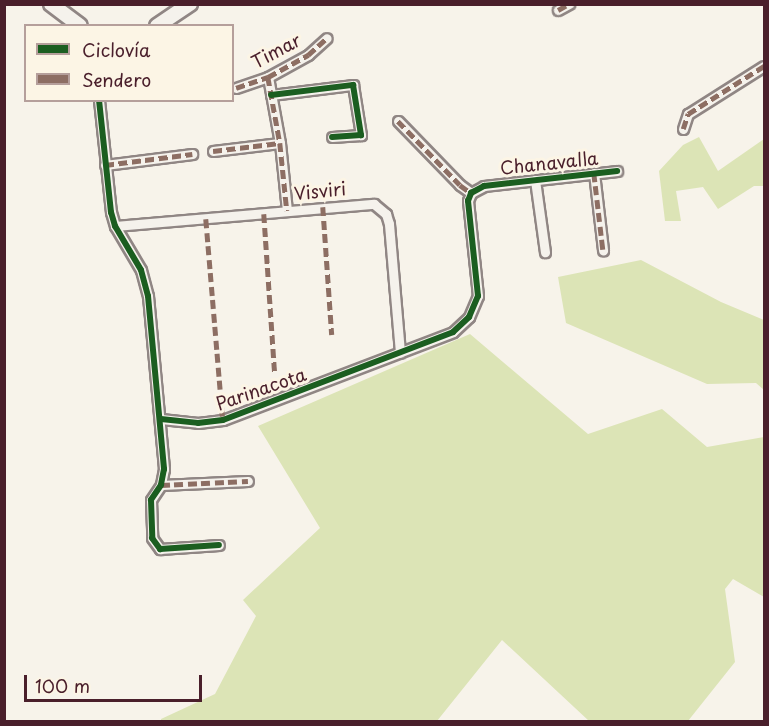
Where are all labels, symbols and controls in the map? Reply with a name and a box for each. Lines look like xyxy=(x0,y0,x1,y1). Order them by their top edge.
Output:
legend xyxy=(24,24,234,102)
street label: Timar xyxy=(248,29,304,73)
text: Ciclovía xyxy=(82,36,150,63)
text: Sendero xyxy=(82,66,151,93)
street label: Chanavalla xyxy=(499,147,599,179)
street label: Visviri xyxy=(293,178,347,204)
street label: Parinacota xyxy=(213,363,309,415)
scale bar xyxy=(27,663,206,701)
text: 100 m xyxy=(35,672,90,699)

